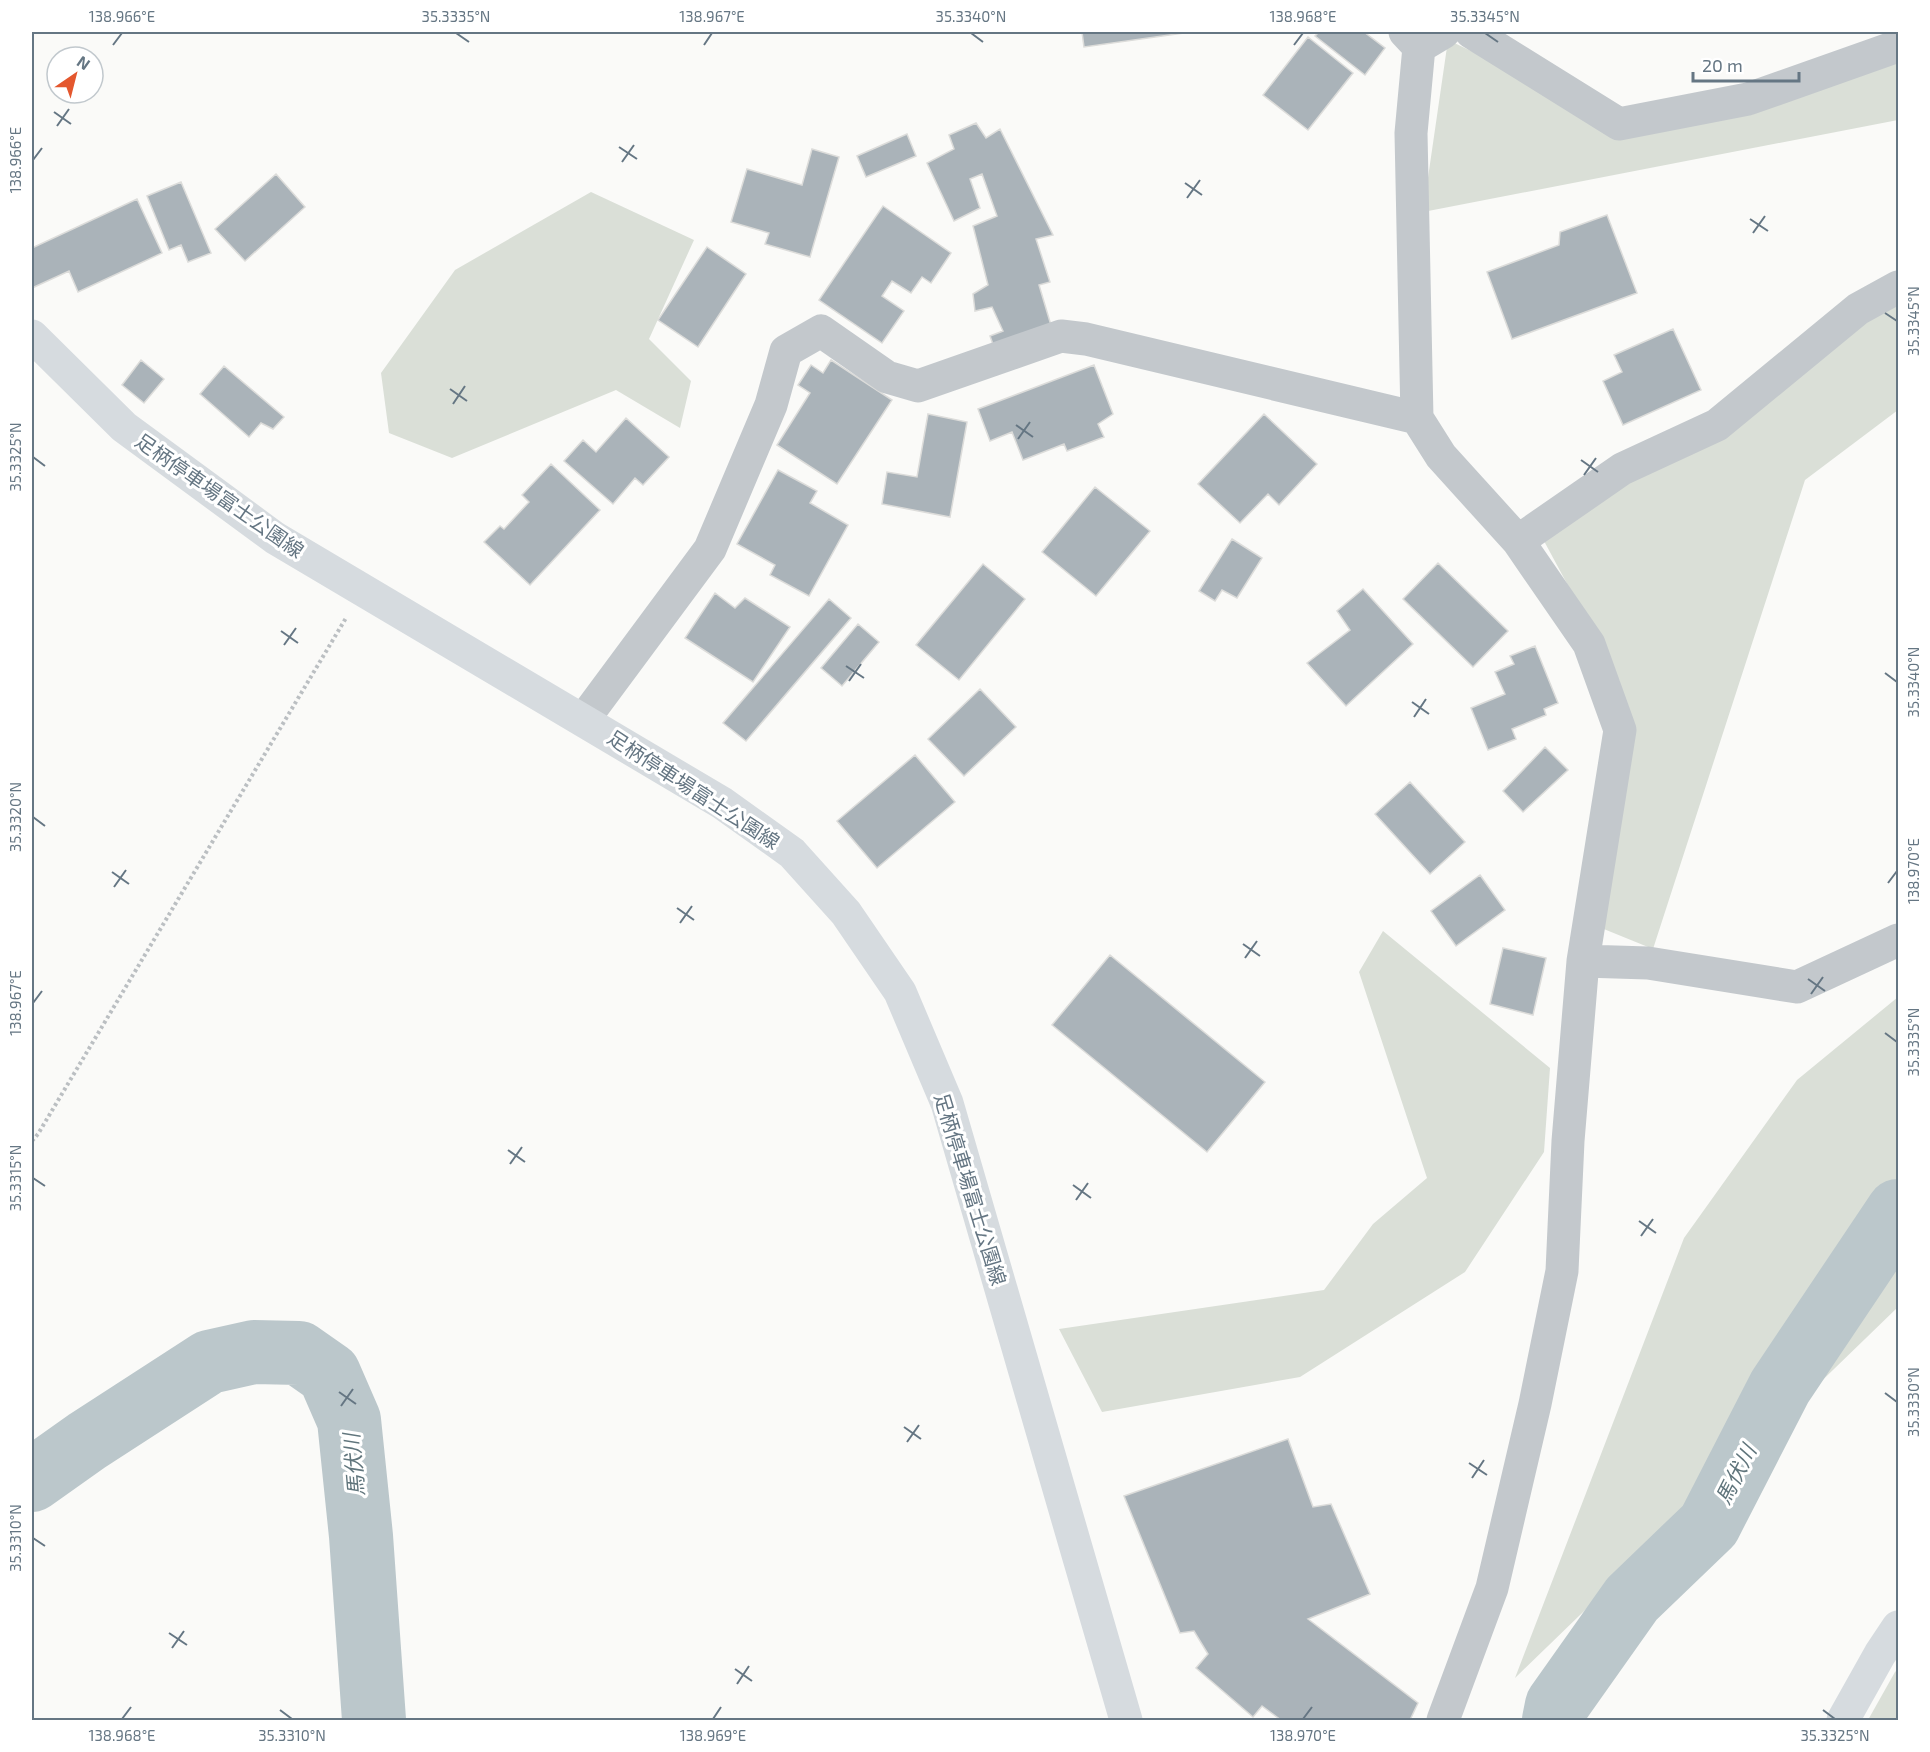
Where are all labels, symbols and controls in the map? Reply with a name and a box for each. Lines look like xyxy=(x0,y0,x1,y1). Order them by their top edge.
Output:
text: 138.966°E xyxy=(89,7,155,25)
text: 35.3335°N xyxy=(422,7,490,25)
text: 138.967°E xyxy=(679,7,745,25)
text: 35.3340°N xyxy=(936,7,1006,25)
text: 138.968°E xyxy=(1270,7,1336,25)
text: 35.3345°N xyxy=(1450,7,1520,25)
north arrow xyxy=(45,45,105,105)
scale bar xyxy=(1693,45,1800,83)
text: N xyxy=(74,51,94,73)
text: 20 m xyxy=(1702,54,1743,76)
text: 138.966°E xyxy=(6,127,24,193)
text: 35.3345°N xyxy=(1904,286,1922,356)
text: 35.3325°N xyxy=(6,423,24,492)
street label: 足柄停車場富士公園線 xyxy=(131,428,309,562)
text: 35.3340°N xyxy=(1904,647,1922,717)
street label: 足柄停車場富士公園線 xyxy=(604,724,784,854)
text: 35.3320°N xyxy=(6,782,24,852)
text: 138.970°E xyxy=(1904,838,1922,904)
text: 138.967°E xyxy=(6,970,24,1036)
text: 35.3335°N xyxy=(1904,1008,1922,1076)
street label: 足柄停車場富士公園線 xyxy=(930,1090,1012,1288)
text: 35.3315°N xyxy=(6,1145,24,1211)
text: 35.3330°N xyxy=(1904,1367,1922,1437)
water label: 馬伏川 xyxy=(338,1431,368,1497)
water label: 馬伏川 xyxy=(1710,1438,1761,1508)
text: 35.3310°N xyxy=(6,1504,24,1572)
text: 138.968°E xyxy=(89,1726,155,1744)
text: 35.3310°N xyxy=(258,1726,326,1744)
text: 138.969°E xyxy=(680,1726,746,1744)
text: 138.970°E xyxy=(1270,1726,1336,1744)
text: 35.3325°N xyxy=(1801,1726,1870,1744)

